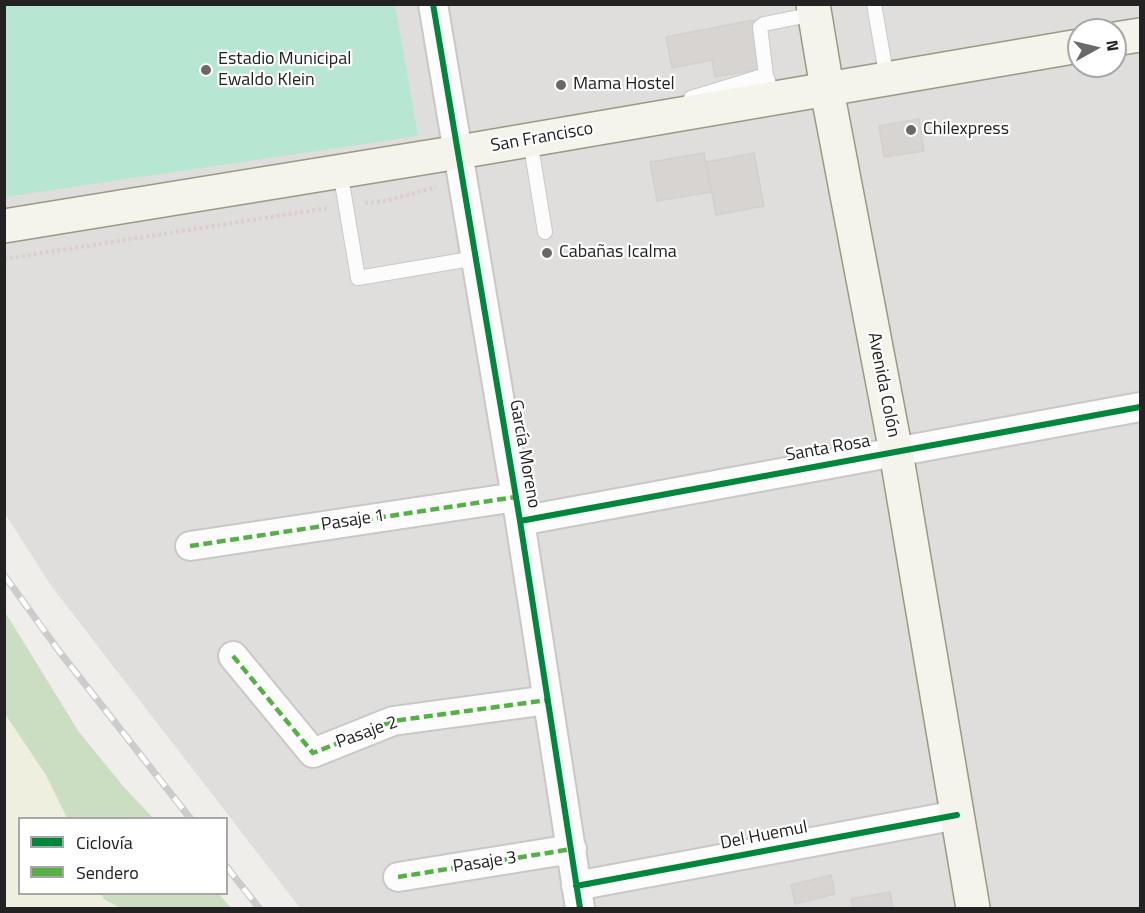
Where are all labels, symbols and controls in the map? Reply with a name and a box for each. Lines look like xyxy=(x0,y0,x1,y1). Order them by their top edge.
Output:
north arrow xyxy=(1067,18,1127,78)
text: N xyxy=(1100,39,1125,53)
place label: Estadio Municipal Ewaldo Klein xyxy=(218,49,351,92)
marker: Estadio Municipal Ewaldo Klein xyxy=(199,63,213,77)
place label: Mama Hostel xyxy=(573,74,675,96)
marker: Mama Hostel xyxy=(554,78,568,92)
street label: San Francisco xyxy=(489,118,595,158)
place label: Chilexpress xyxy=(923,119,1009,141)
marker: Chilexpress xyxy=(904,123,918,137)
place label: Cabañas Icalma xyxy=(559,242,677,264)
marker: Cabañas Icalma xyxy=(540,246,554,260)
street label: Avenida Colón xyxy=(862,331,904,439)
street label: García Moreno xyxy=(504,398,544,510)
street label: Santa Rosa xyxy=(784,431,872,467)
street label: Pasaje 1 xyxy=(320,505,386,537)
street label: Pasaje 2 xyxy=(333,712,401,754)
legend xyxy=(18,817,228,895)
street label: Del Huemul xyxy=(719,817,809,855)
text: Ciclovía xyxy=(76,829,133,856)
street label: Pasaje 3 xyxy=(452,847,518,879)
text: Sendero xyxy=(76,859,139,886)

